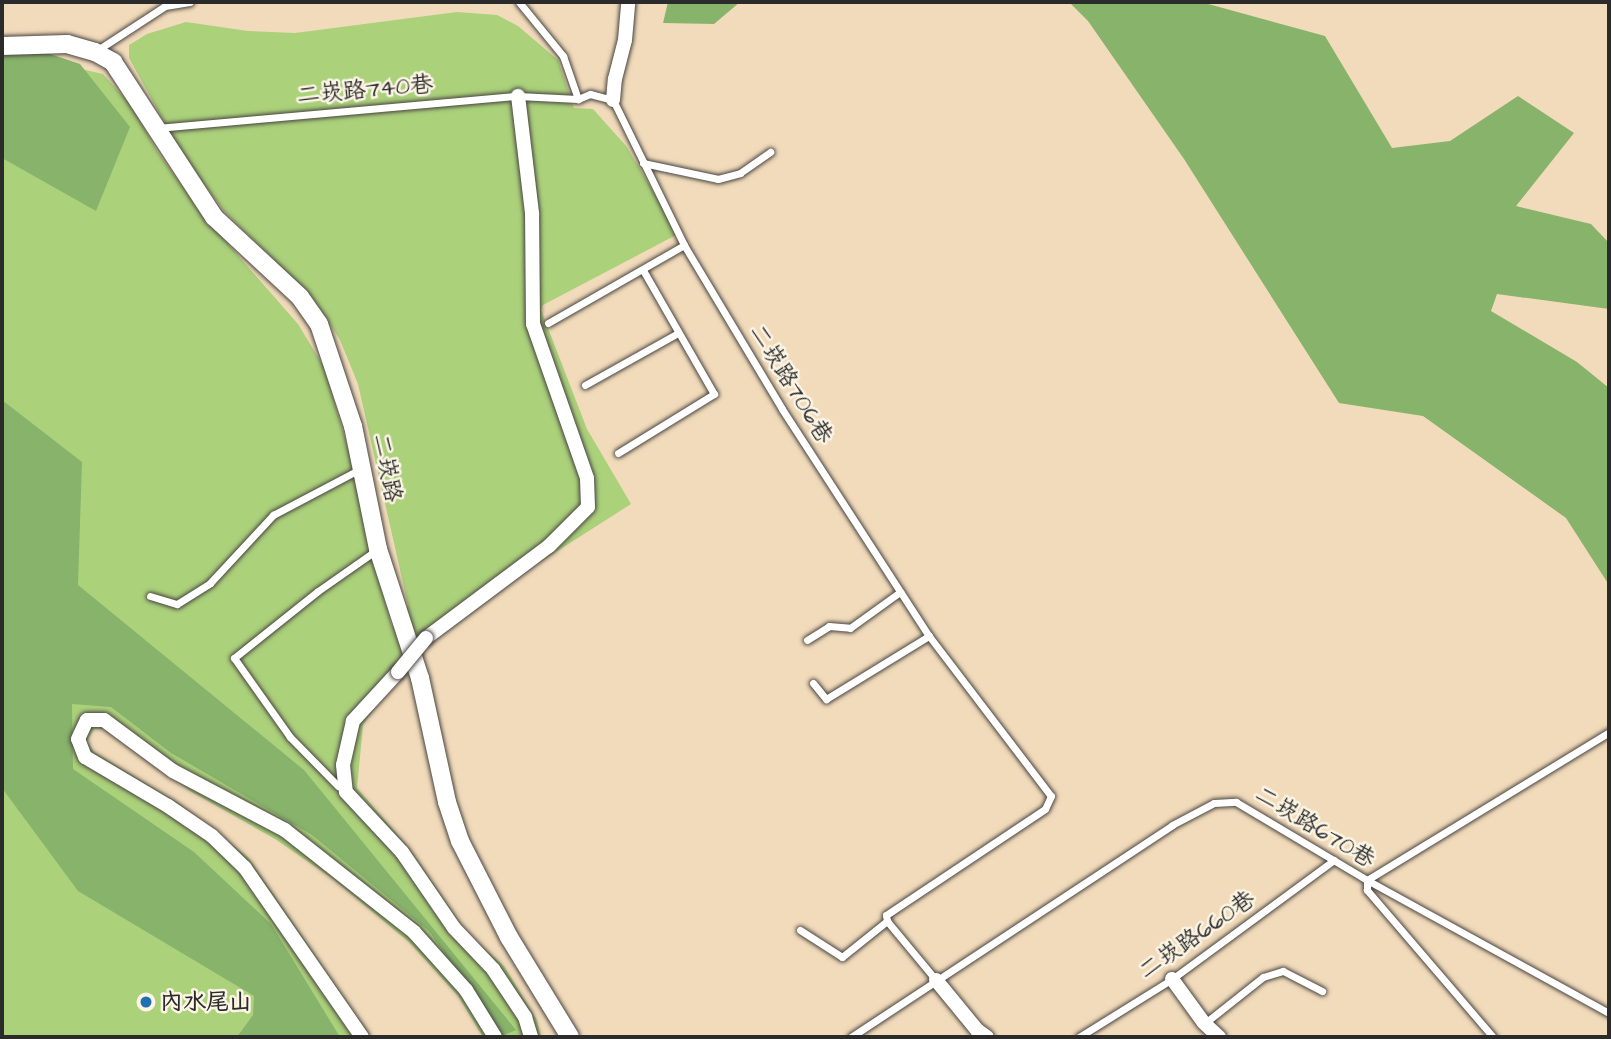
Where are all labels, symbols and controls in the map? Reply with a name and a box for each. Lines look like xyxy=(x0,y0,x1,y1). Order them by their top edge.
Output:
street label: 二崁路740巷 xyxy=(296,70,434,110)
street label: 二崁路706巷 xyxy=(744,319,838,449)
street label: 二崁路 xyxy=(367,432,407,504)
street label: 二崁路670巷 xyxy=(1250,780,1380,874)
street label: 二崁路660巷 xyxy=(1134,885,1260,985)
place label: 內水尾山 xyxy=(160,988,252,1016)
marker: 內水尾山 xyxy=(138,994,154,1010)

